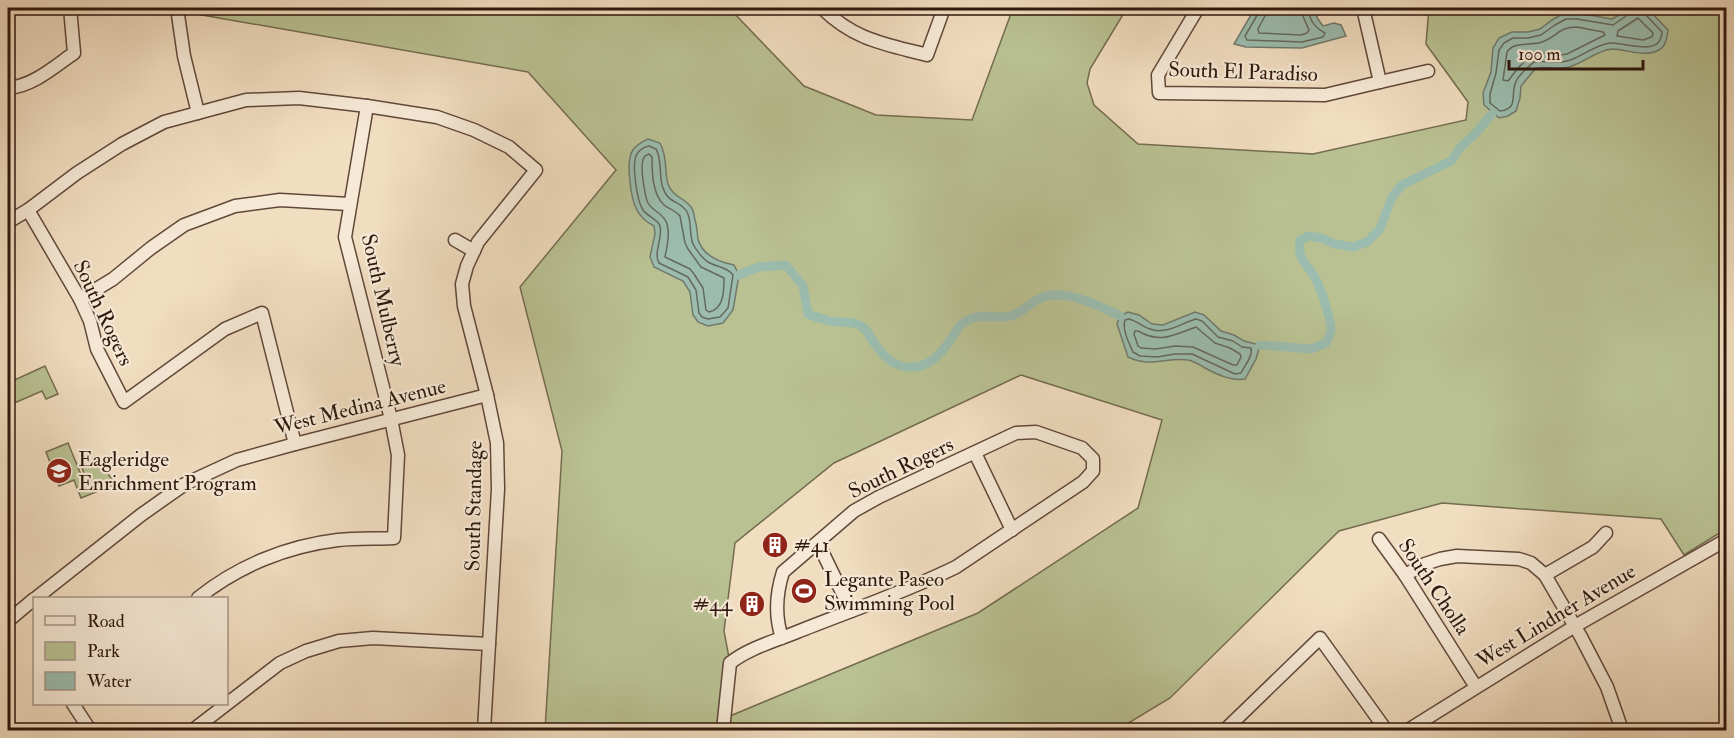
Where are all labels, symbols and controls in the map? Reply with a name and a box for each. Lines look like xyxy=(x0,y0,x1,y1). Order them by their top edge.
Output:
scale bar xyxy=(1509,33,1642,71)
text: 100 m xyxy=(1518,43,1561,66)
street label: South El Paradiso xyxy=(1168,56,1318,88)
street label: South Mulberry xyxy=(355,231,412,370)
street label: South Rogers xyxy=(67,256,139,370)
street label: West Medina Avenue xyxy=(270,373,449,442)
street label: South Rogers xyxy=(844,431,958,505)
street label: South Standage xyxy=(459,440,489,572)
place label: Eagleridge Enrichment Program xyxy=(78,446,257,497)
school or university icon: Eagleridge Enrichment Program xyxy=(44,456,74,486)
building icon: #41 xyxy=(760,530,790,560)
place label: #41 xyxy=(794,532,829,559)
street label: South Cholla xyxy=(1392,534,1476,641)
street label: West Lindner Avenue xyxy=(1471,558,1641,675)
place label: Legante Paseo Swimming Pool xyxy=(824,566,956,617)
sports icon: Legante Paseo Swimming Pool xyxy=(789,576,819,606)
building icon: #44 xyxy=(737,589,767,619)
place label: #44 xyxy=(693,591,734,618)
legend xyxy=(33,597,228,705)
text: Road xyxy=(87,610,125,633)
text: Park xyxy=(87,640,120,663)
text: Water xyxy=(86,670,131,693)

